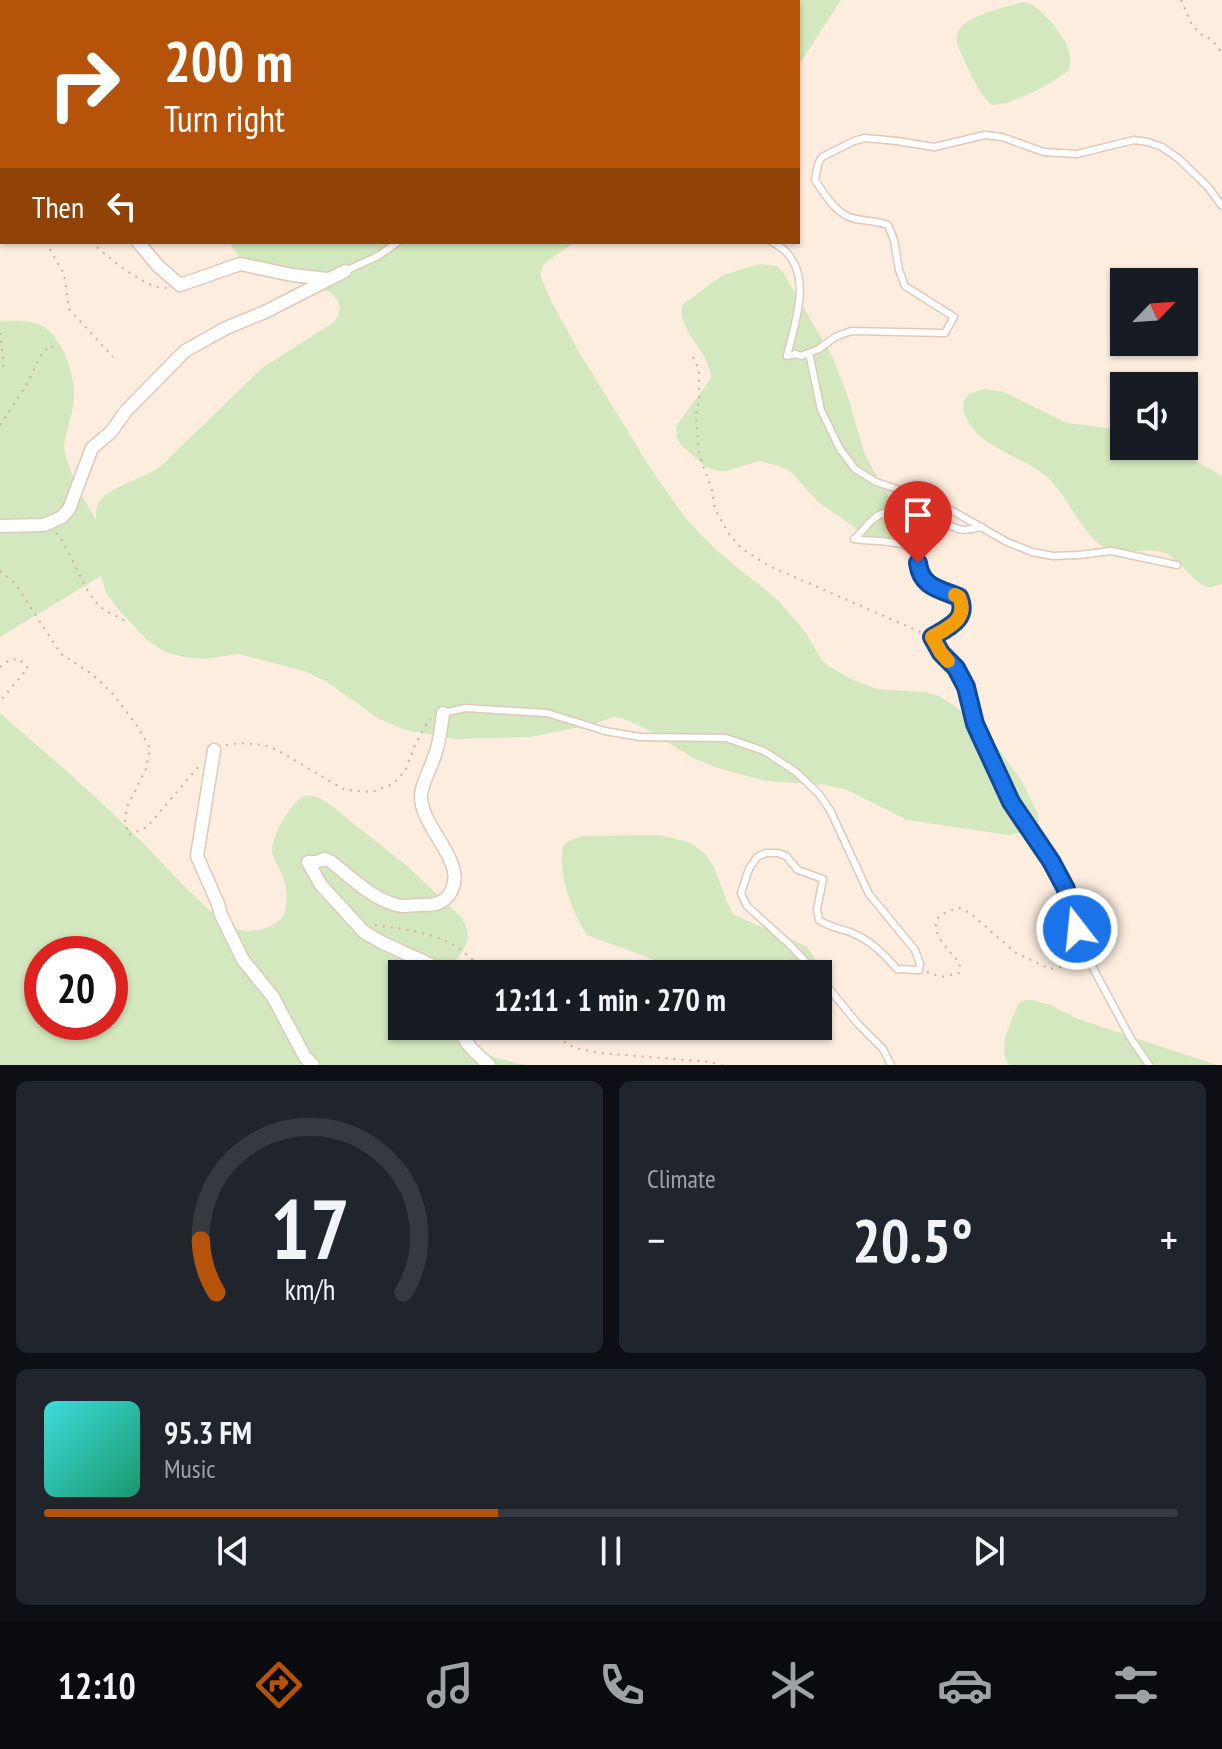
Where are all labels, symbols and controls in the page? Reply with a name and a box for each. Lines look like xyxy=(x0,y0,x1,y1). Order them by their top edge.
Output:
text: 200 m xyxy=(164,25,293,97)
icon: right xyxy=(32,32,136,136)
text: Turn right xyxy=(164,95,285,142)
icon: left xyxy=(100,184,144,228)
text: Then xyxy=(32,187,84,226)
north arrow xyxy=(1110,268,1198,356)
map controls xyxy=(1110,268,1198,460)
button: sound xyxy=(1110,372,1198,460)
pin xyxy=(884,481,952,563)
icon: arrive xyxy=(896,493,940,537)
position arrow xyxy=(1035,887,1119,971)
speed limit sign: 20 xyxy=(24,936,128,1040)
text: 12:11 · 1 min · 270 m xyxy=(494,980,726,1019)
text: Climate xyxy=(647,1162,716,1195)
text: 17 xyxy=(270,1174,349,1282)
text: 20.5° xyxy=(852,1201,973,1279)
text: − xyxy=(647,1211,665,1268)
text: + xyxy=(1160,1211,1178,1268)
text: km/h xyxy=(284,1271,335,1308)
text: 95.3 FM xyxy=(164,1413,252,1452)
text: Music xyxy=(164,1452,216,1485)
icon: previous xyxy=(211,1529,255,1573)
icon: pause xyxy=(589,1529,633,1573)
icon: next xyxy=(967,1529,1011,1573)
icon: directions xyxy=(251,1657,307,1713)
icon: music xyxy=(422,1657,478,1713)
icon: phone xyxy=(594,1657,650,1713)
icon: climate xyxy=(765,1657,821,1713)
icon: car xyxy=(937,1657,993,1713)
icon: filters xyxy=(1108,1657,1164,1713)
text: 12:10 xyxy=(58,1662,136,1709)

